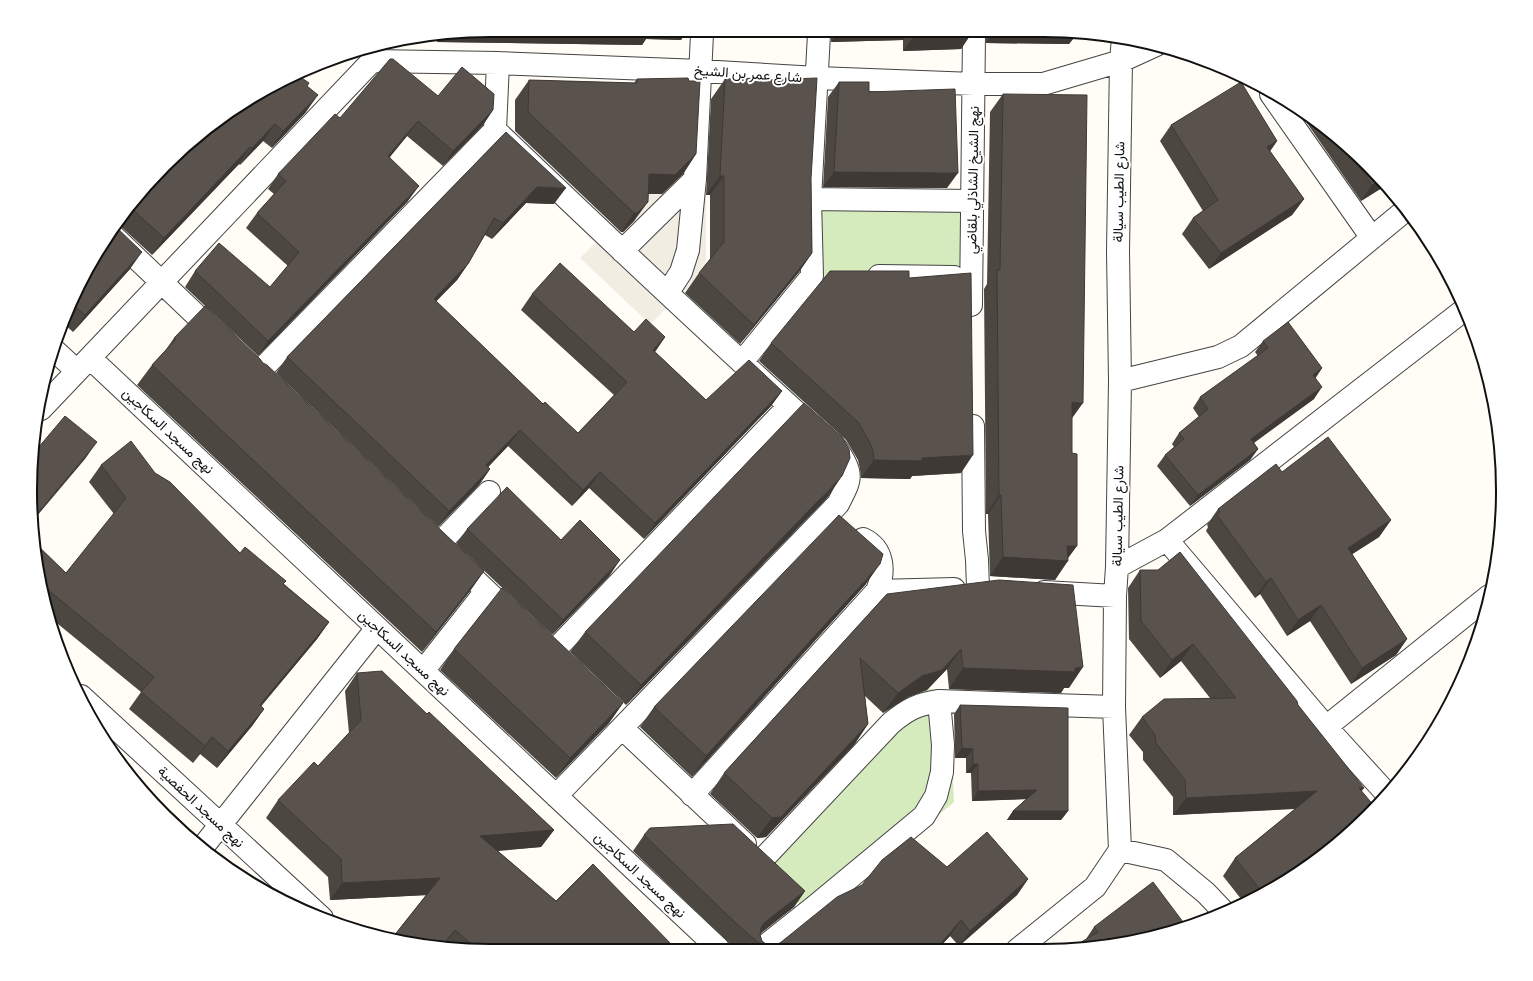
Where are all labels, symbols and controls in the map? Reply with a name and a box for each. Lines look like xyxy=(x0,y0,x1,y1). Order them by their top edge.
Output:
street label: شارع عمر بن الشيخ xyxy=(693,60,803,88)
street label: نهج الشيخ الشاذلي بلقاضي xyxy=(961,106,986,254)
street label: شارع الطيب سيالة xyxy=(1108,141,1130,243)
street label: نهج مسجد السكاجين xyxy=(117,383,219,479)
street label: شارع الطيب سيالة xyxy=(1107,465,1129,567)
street label: نهج مسجد السكاجين xyxy=(353,605,455,701)
street label: نهج مسجد الحفصية xyxy=(153,761,249,853)
street label: نهج مسجد السكاجين xyxy=(589,827,691,923)

